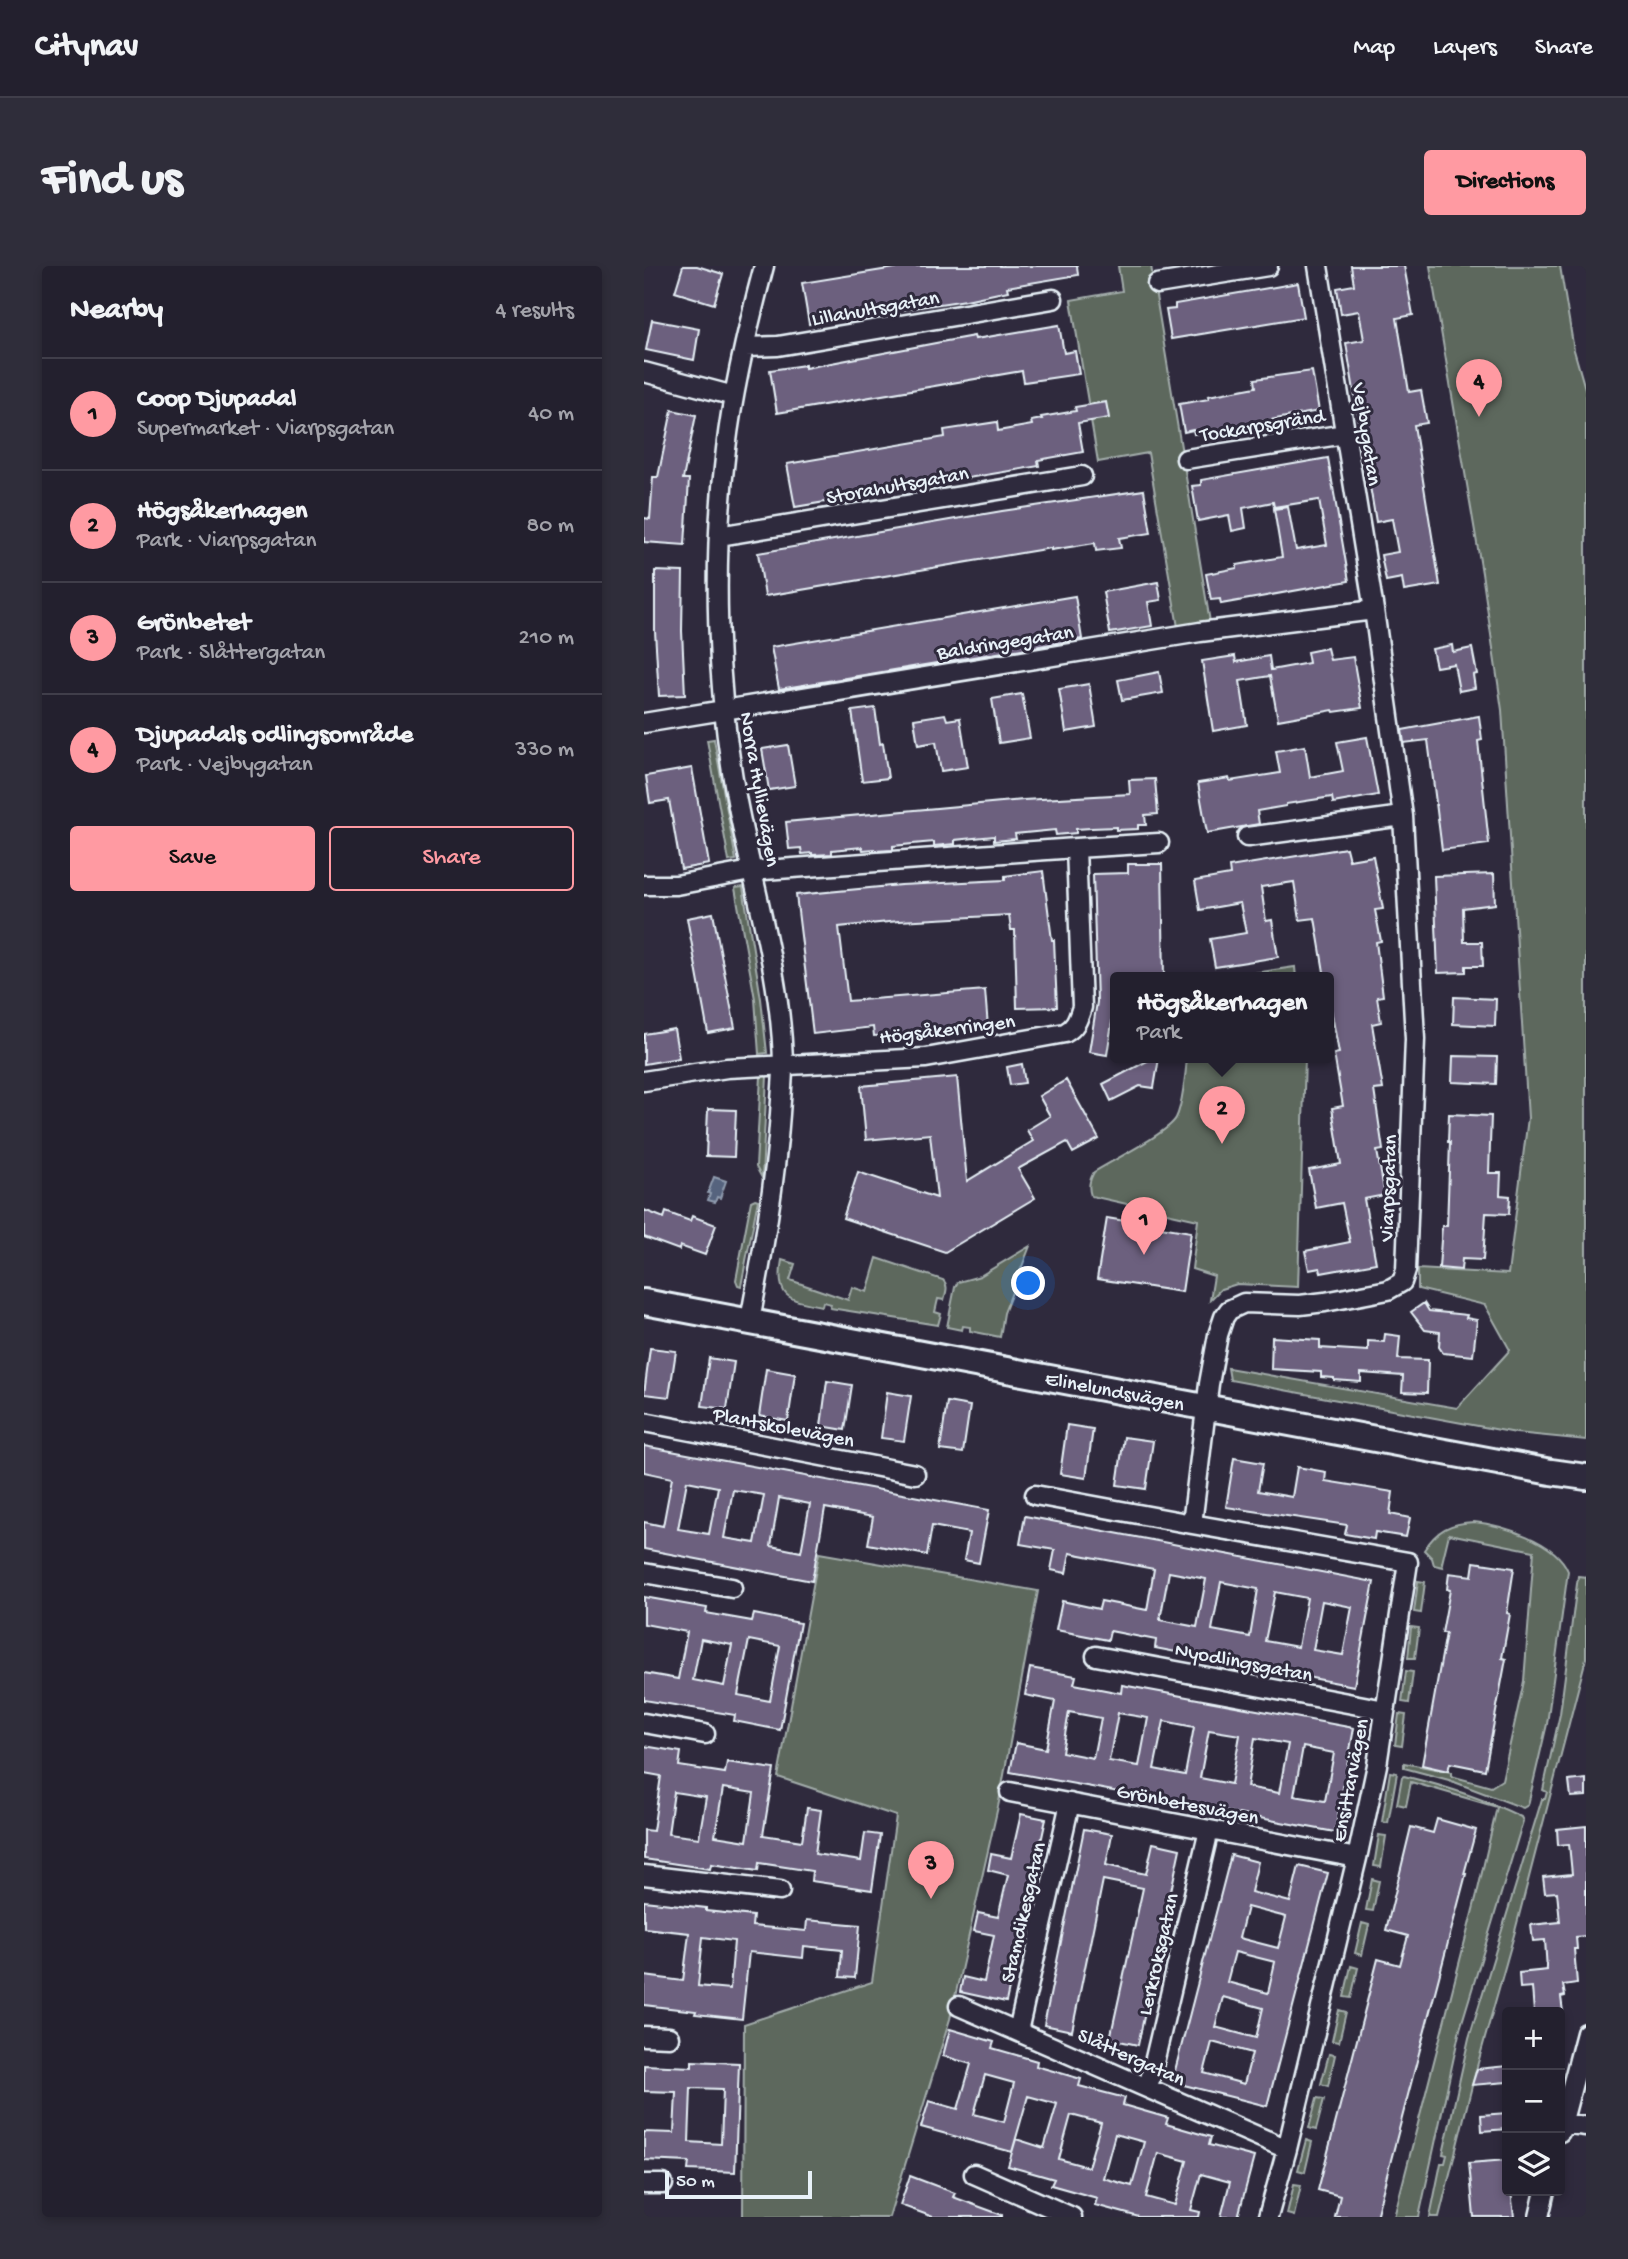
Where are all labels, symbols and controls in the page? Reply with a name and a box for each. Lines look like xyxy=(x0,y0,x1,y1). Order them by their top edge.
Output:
text: Citynav xyxy=(35,29,138,67)
text: Map xyxy=(1353,34,1395,63)
text: Layers xyxy=(1433,34,1497,63)
text: Share xyxy=(1535,34,1593,63)
button: Directions xyxy=(1424,150,1586,215)
text: Find us xyxy=(42,153,182,211)
street label: Lillahultsgatan xyxy=(810,287,941,334)
text: Nearby xyxy=(70,294,163,329)
text: 4 results xyxy=(495,298,574,325)
pin: 4 xyxy=(1456,359,1502,417)
street label: Vejbygatan xyxy=(1344,380,1385,488)
text: Coop Djupadal xyxy=(137,385,296,416)
text: 1 xyxy=(88,401,98,428)
text: 40 m xyxy=(528,401,574,428)
street label: Tockarpsgränd xyxy=(1197,405,1328,450)
text: Supermarket · Viarpsgatan xyxy=(137,416,394,443)
street label: Storahultsgatan xyxy=(824,463,971,512)
text: Högsåkerhagen xyxy=(137,497,307,528)
text: 2 xyxy=(87,513,99,540)
text: 80 m xyxy=(527,513,574,540)
text: Park · Viarpsgatan xyxy=(137,528,316,555)
text: Grönbetet xyxy=(137,609,250,640)
street label: Baldringegatan xyxy=(935,621,1076,668)
text: 3 xyxy=(87,625,99,652)
text: 210 m xyxy=(519,625,574,652)
text: Park · Slåttergatan xyxy=(137,640,325,667)
street label: Norra Hyllievägen xyxy=(732,710,783,869)
text: Djupadals odlingsområde xyxy=(137,721,413,752)
text: 4 xyxy=(88,737,98,764)
text: 330 m xyxy=(515,737,574,764)
text: Park · Vejbygatan xyxy=(137,752,313,779)
button: Save xyxy=(70,826,315,891)
button: Share xyxy=(329,826,574,891)
popup xyxy=(1110,972,1334,1063)
text: Högsåkerhagen xyxy=(1137,989,1307,1020)
street label: Högsåkerringen xyxy=(878,1011,1017,1052)
text: Park xyxy=(1137,1020,1181,1047)
pin: 2 xyxy=(1199,1086,1245,1144)
street label: Viarpsgatan xyxy=(1376,1134,1405,1243)
pin: 1 xyxy=(1121,1197,1167,1255)
your location xyxy=(1011,1266,1045,1300)
street label: Elinelundsvägen xyxy=(1043,1368,1186,1419)
street label: Plantskolevägen xyxy=(710,1403,856,1455)
street label: Nyodlingsgatan xyxy=(1172,1639,1314,1690)
street label: Ensittarvägen xyxy=(1328,1717,1377,1845)
street label: Grönbetesvägen xyxy=(1114,1780,1261,1832)
street label: Stamdikesgatan xyxy=(997,1840,1054,1986)
pin: 3 xyxy=(908,1841,954,1899)
street label: Lerkroksgatan xyxy=(1134,1891,1187,2018)
map controls xyxy=(1502,2007,1565,2196)
button: + xyxy=(1502,2007,1565,2070)
street label: Slåttergatan xyxy=(1073,2024,1188,2094)
button: − xyxy=(1502,2070,1565,2133)
button: layers xyxy=(1502,2133,1565,2196)
scale bar xyxy=(665,2168,812,2200)
text: 50 m xyxy=(676,2171,715,2194)

